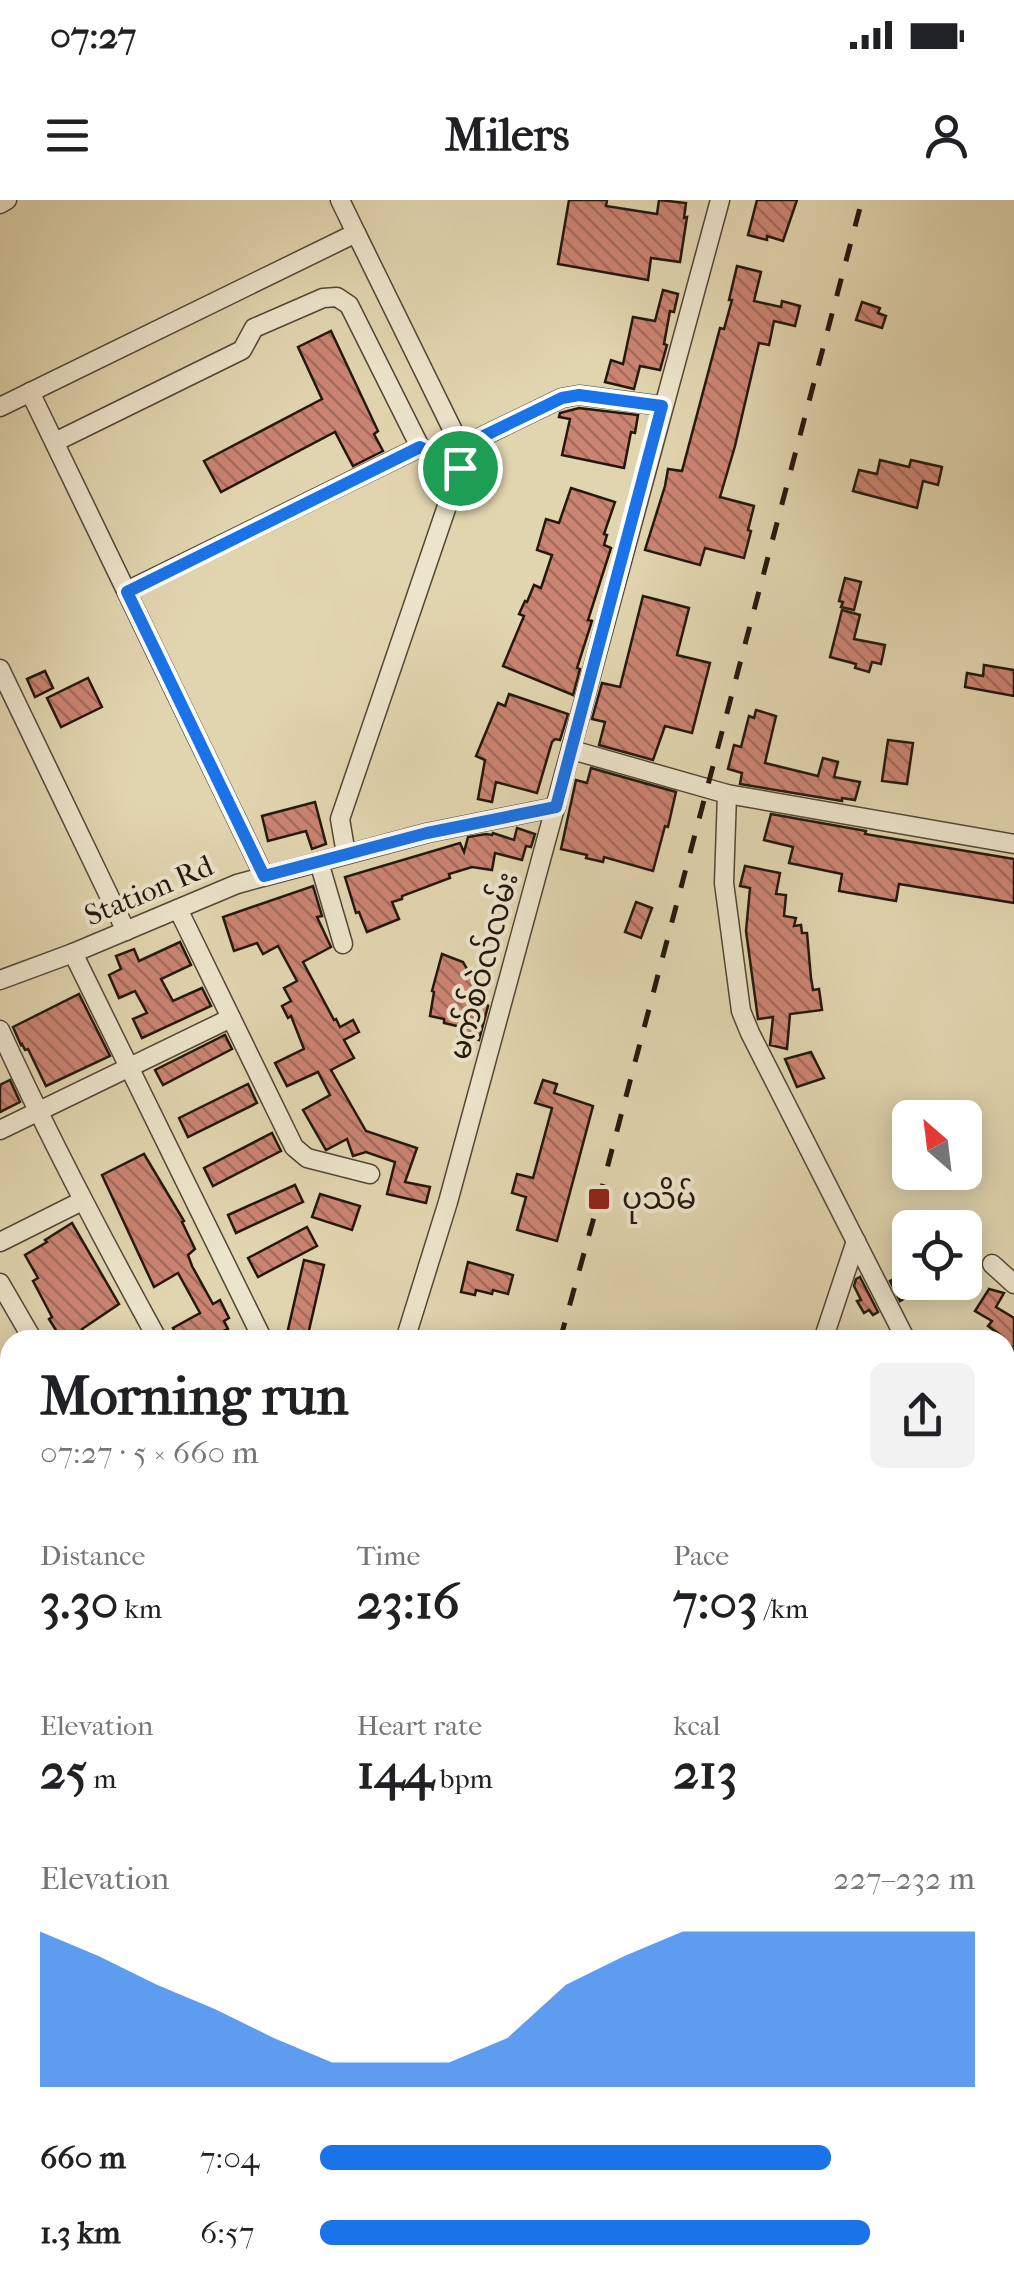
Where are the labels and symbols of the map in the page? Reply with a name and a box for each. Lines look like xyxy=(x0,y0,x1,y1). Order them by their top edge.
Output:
pin xyxy=(418,426,503,511)
street label: Station Rd xyxy=(79,848,219,934)
street label: မက်စ်ဝဲလ်လမ်း xyxy=(437,867,526,1064)
north arrow xyxy=(892,1100,982,1190)
place label: ပုသိမ် xyxy=(622,1177,696,1224)
marker: ပုသိမ် xyxy=(586,1186,612,1212)

